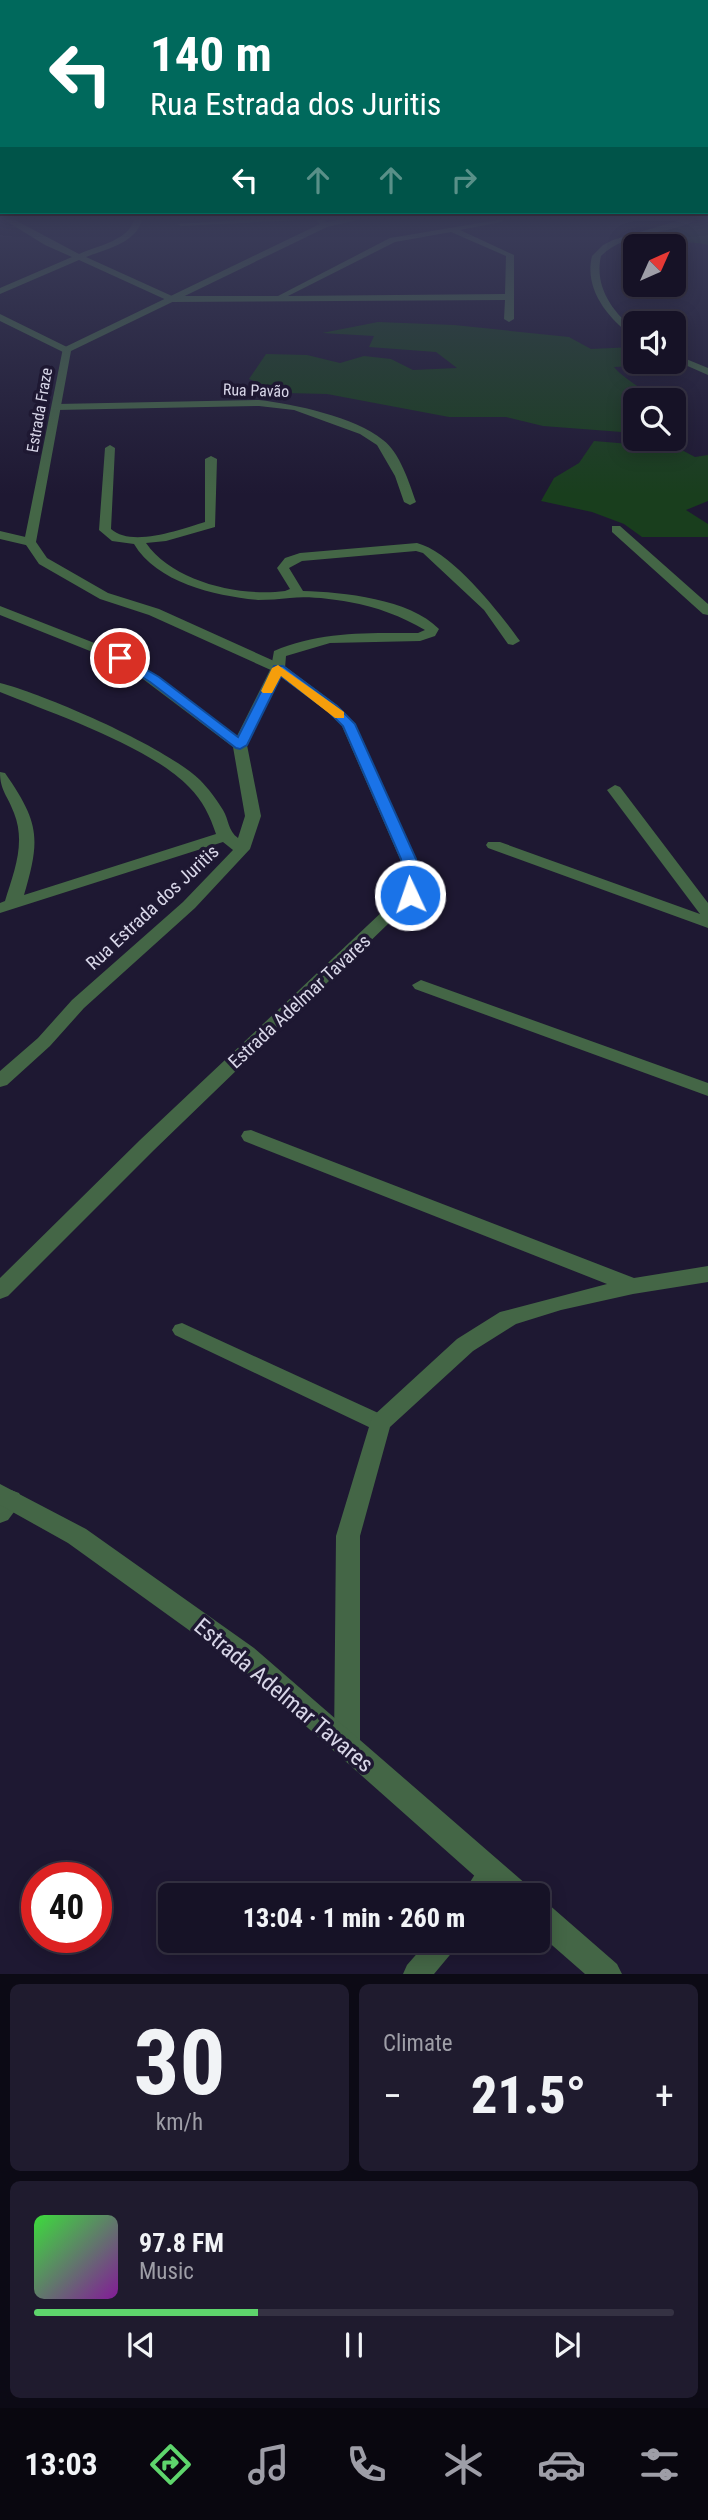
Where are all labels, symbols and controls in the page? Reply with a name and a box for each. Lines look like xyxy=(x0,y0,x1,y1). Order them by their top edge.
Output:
text: 140 m xyxy=(150,26,272,83)
icon: left xyxy=(35,28,126,119)
text: Rua Estrada dos Juritis xyxy=(150,85,441,123)
icon: left xyxy=(226,161,264,199)
icon: ahead xyxy=(299,161,337,199)
icon: ahead xyxy=(372,161,410,199)
icon: right xyxy=(445,161,483,199)
north arrow xyxy=(623,234,686,298)
map controls xyxy=(623,234,686,451)
button: sound xyxy=(623,311,686,374)
street label: Estrada Fraze xyxy=(23,366,56,454)
street label: Rua Pavão xyxy=(223,380,289,401)
button: search xyxy=(623,388,686,451)
pin xyxy=(90,628,150,688)
icon: arrive xyxy=(101,639,139,677)
street label: Rua Estrada dos Juritis xyxy=(81,840,223,975)
position arrow xyxy=(373,858,447,932)
street label: Estrada Adelmar Tavares xyxy=(223,930,375,1073)
street label: Estrada Adelmar Tavares xyxy=(189,1613,379,1778)
speed limit sign: 40 xyxy=(21,1862,112,1953)
text: 13:04 · 1 min · 260 m xyxy=(243,1903,465,1933)
text: 30 xyxy=(134,2010,225,2116)
text: Climate xyxy=(383,2030,453,2057)
text: 21.5° xyxy=(471,2065,586,2126)
text: − xyxy=(383,2074,402,2118)
text: + xyxy=(655,2074,674,2118)
text: km/h xyxy=(156,2109,203,2136)
text: 97.8 FM xyxy=(139,2228,224,2258)
text: Music xyxy=(139,2258,194,2285)
icon: previous xyxy=(122,2326,160,2364)
icon: pause xyxy=(335,2326,373,2364)
icon: next xyxy=(548,2326,586,2364)
icon: directions xyxy=(146,2440,195,2489)
icon: music xyxy=(244,2440,293,2489)
icon: phone xyxy=(342,2440,391,2489)
icon: climate xyxy=(439,2440,488,2489)
icon: car xyxy=(537,2440,586,2489)
icon: filters xyxy=(635,2440,684,2489)
text: 13:03 xyxy=(24,2445,98,2483)

